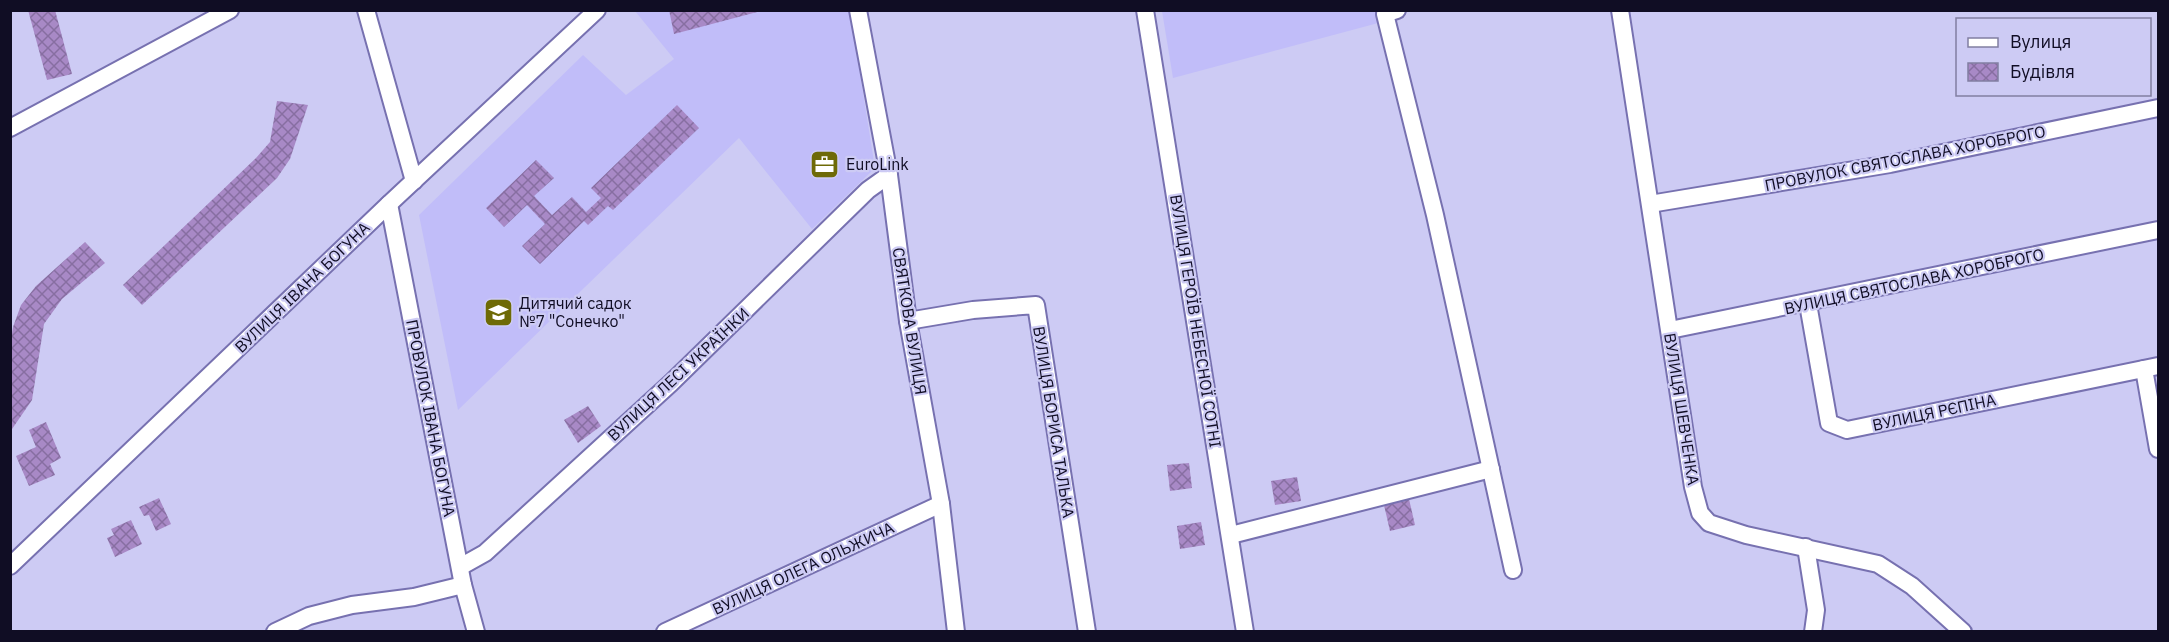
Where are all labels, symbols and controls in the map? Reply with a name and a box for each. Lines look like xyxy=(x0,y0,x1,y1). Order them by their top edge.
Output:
legend xyxy=(1956,18,2151,96)
text: Вулиця xyxy=(2010,30,2071,53)
text: Будівля xyxy=(2010,60,2075,83)
street label: ПРОВУЛОК СВЯТОСЛАВА ХОРОБРОГО xyxy=(1763,121,2047,195)
office icon: EuroLink xyxy=(809,148,841,180)
place label: EuroLink xyxy=(846,154,909,174)
street label: ВУЛИЦЯ ГЕРОЇВ НЕБЕСНОЇ СОТНІ xyxy=(1166,193,1226,449)
street label: ВУЛИЦЯ ІВАНА БОГУНА xyxy=(230,217,374,357)
street label: ВУЛИЦЯ СВЯТОСЛАВА ХОРОБРОГО xyxy=(1782,244,2046,318)
street label: СВЯТКОВА ВУЛИЦЯ xyxy=(888,246,932,396)
place label: Дитячий садок №7 "Сонечко" xyxy=(519,293,632,331)
school or university icon: Дитячий садок №7 "Сонечко" xyxy=(482,296,514,328)
street label: ВУЛИЦЯ ЛЕСІ УКРАЇНКИ xyxy=(603,303,753,445)
street label: ПРОВУЛОК ІВАНА БОГУНА xyxy=(402,318,460,518)
street label: ВУЛИЦЯ БОРИСА ТАЛЬКА xyxy=(1029,325,1079,519)
street label: ВУЛИЦЯ ШЕВЧЕНКА xyxy=(1660,332,1704,486)
street label: ВУЛИЦЯ РЄПІНА xyxy=(1870,389,1998,435)
street label: ВУЛИЦЯ ОЛЕГА ОЛЬЖИЧА xyxy=(709,517,897,619)

